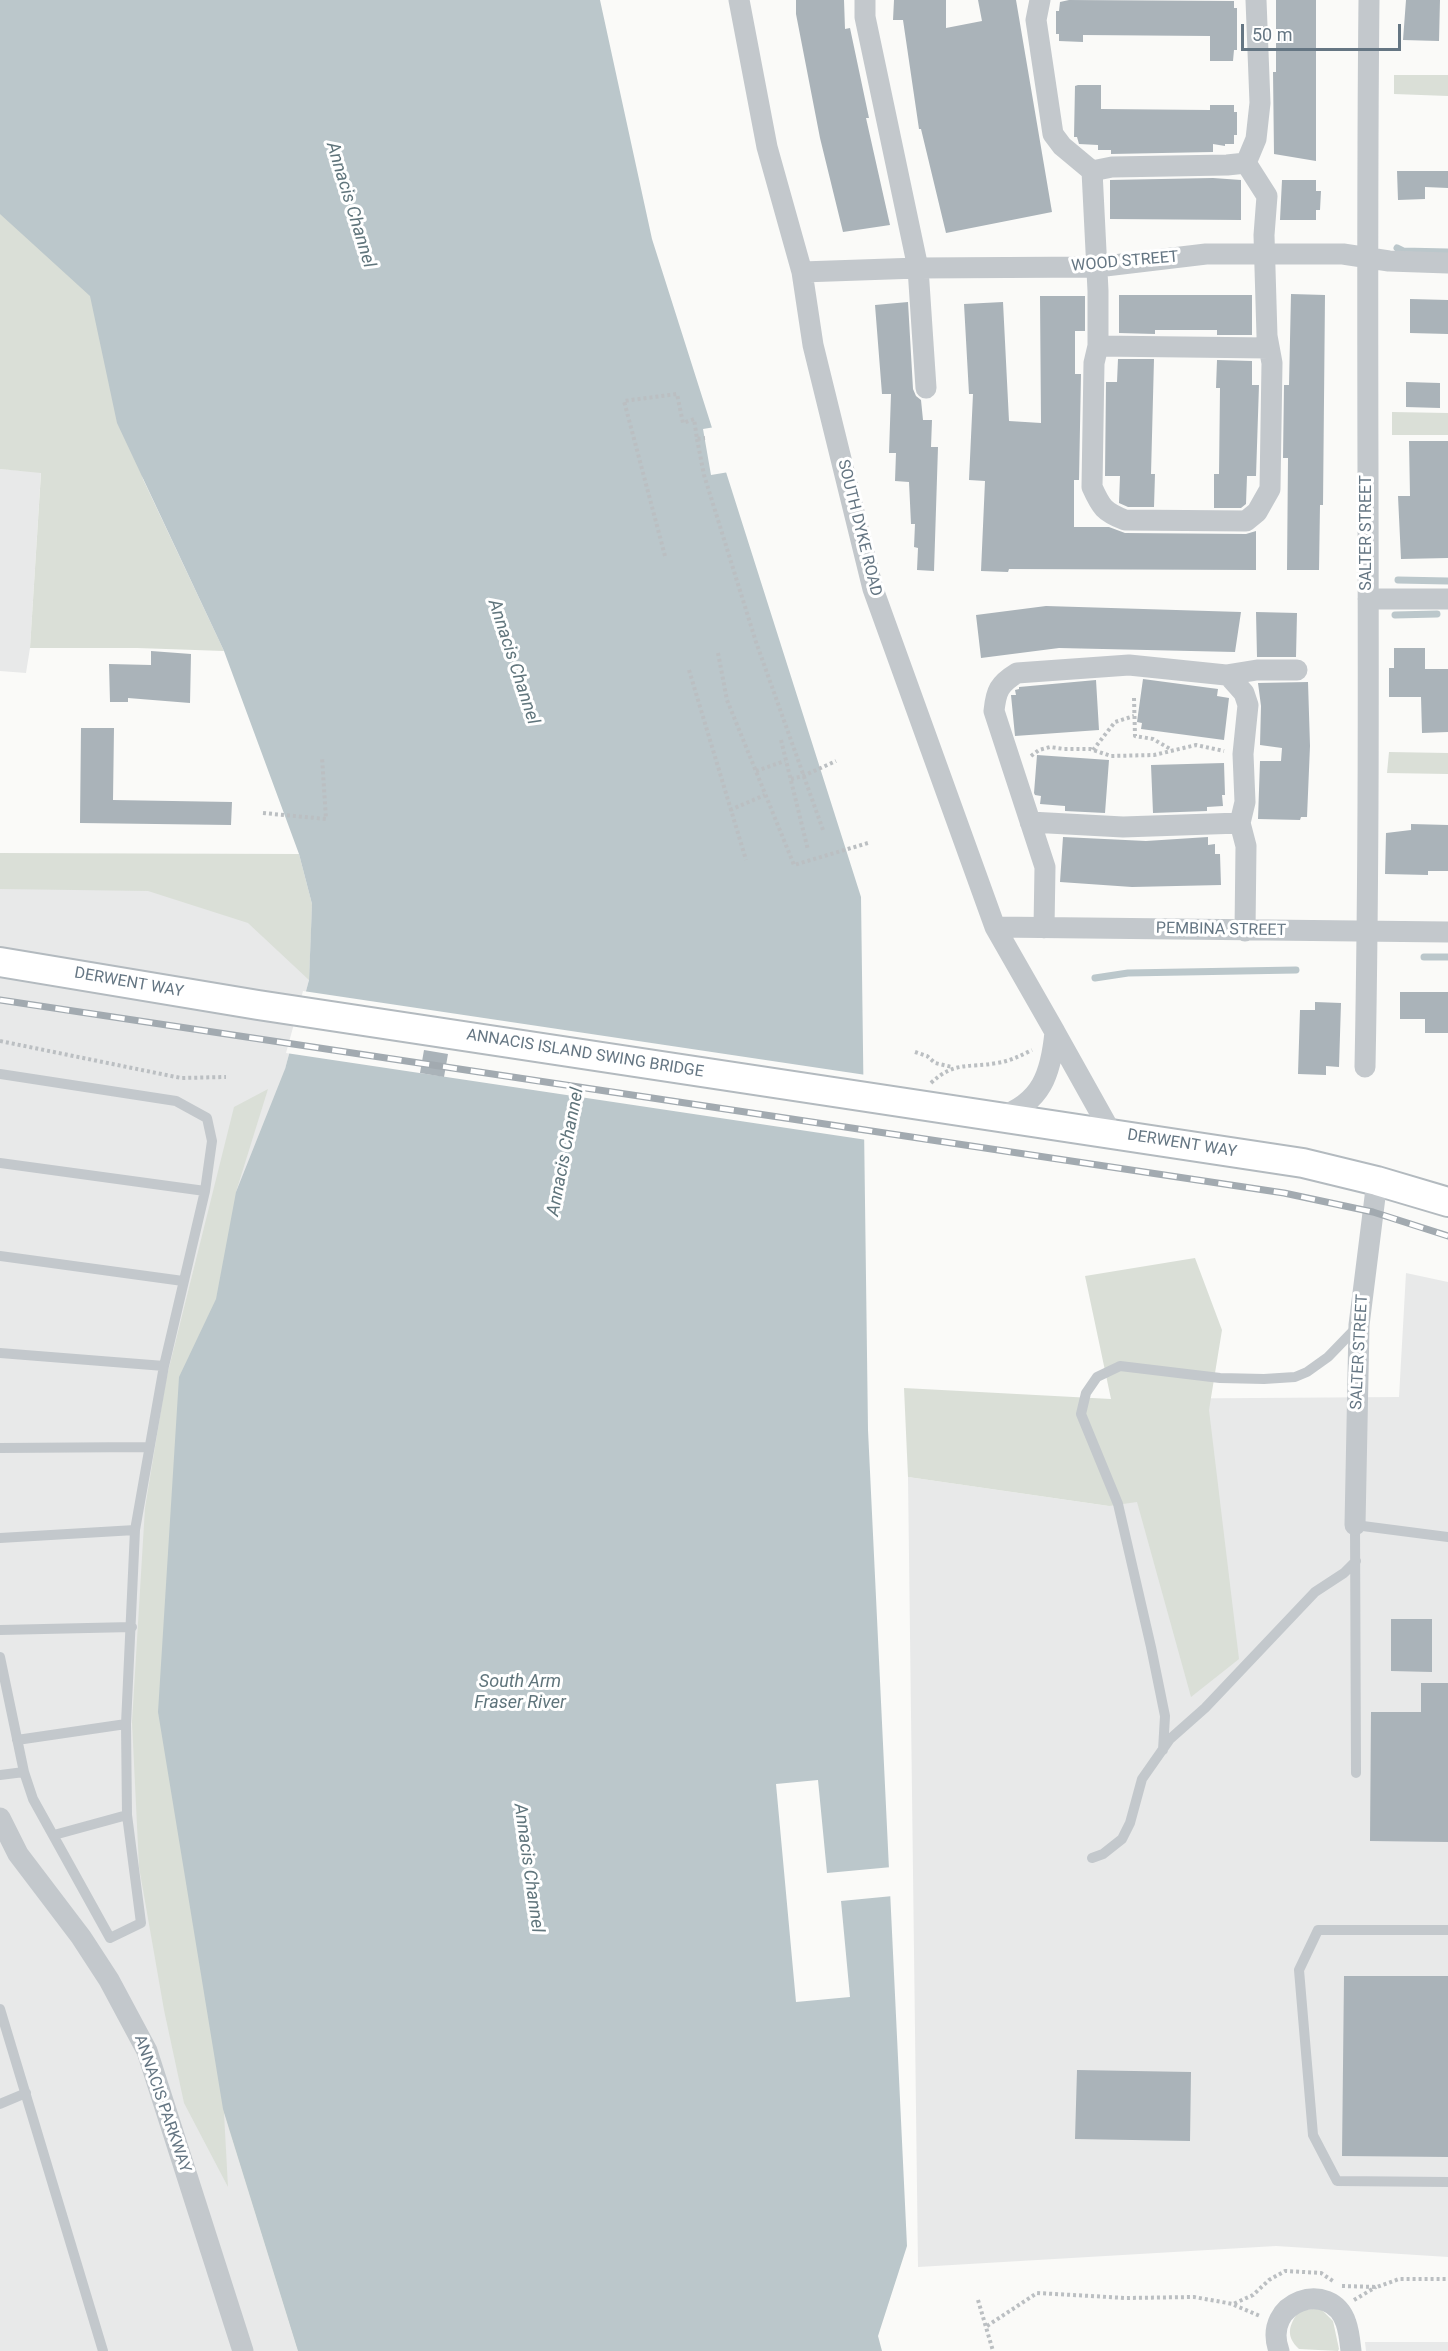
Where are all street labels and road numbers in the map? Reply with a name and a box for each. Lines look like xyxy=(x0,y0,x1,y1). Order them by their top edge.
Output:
street label: WOOD STREET xyxy=(1071,248,1179,276)
street label: SOUTH DYKE ROAD xyxy=(833,458,885,598)
street label: SALTER STREET xyxy=(1357,475,1377,591)
street label: PEMBINA STREET xyxy=(1156,919,1286,941)
street label: DERWENT WAY xyxy=(73,964,185,1002)
street label: ANNACIS ISLAND SWING BRIDGE xyxy=(465,1026,705,1082)
street label: DERWENT WAY xyxy=(1126,1126,1238,1162)
street label: SALTER STREET xyxy=(1347,1294,1373,1410)
street label: ANNACIS PARKWAY xyxy=(129,2033,195,2175)

